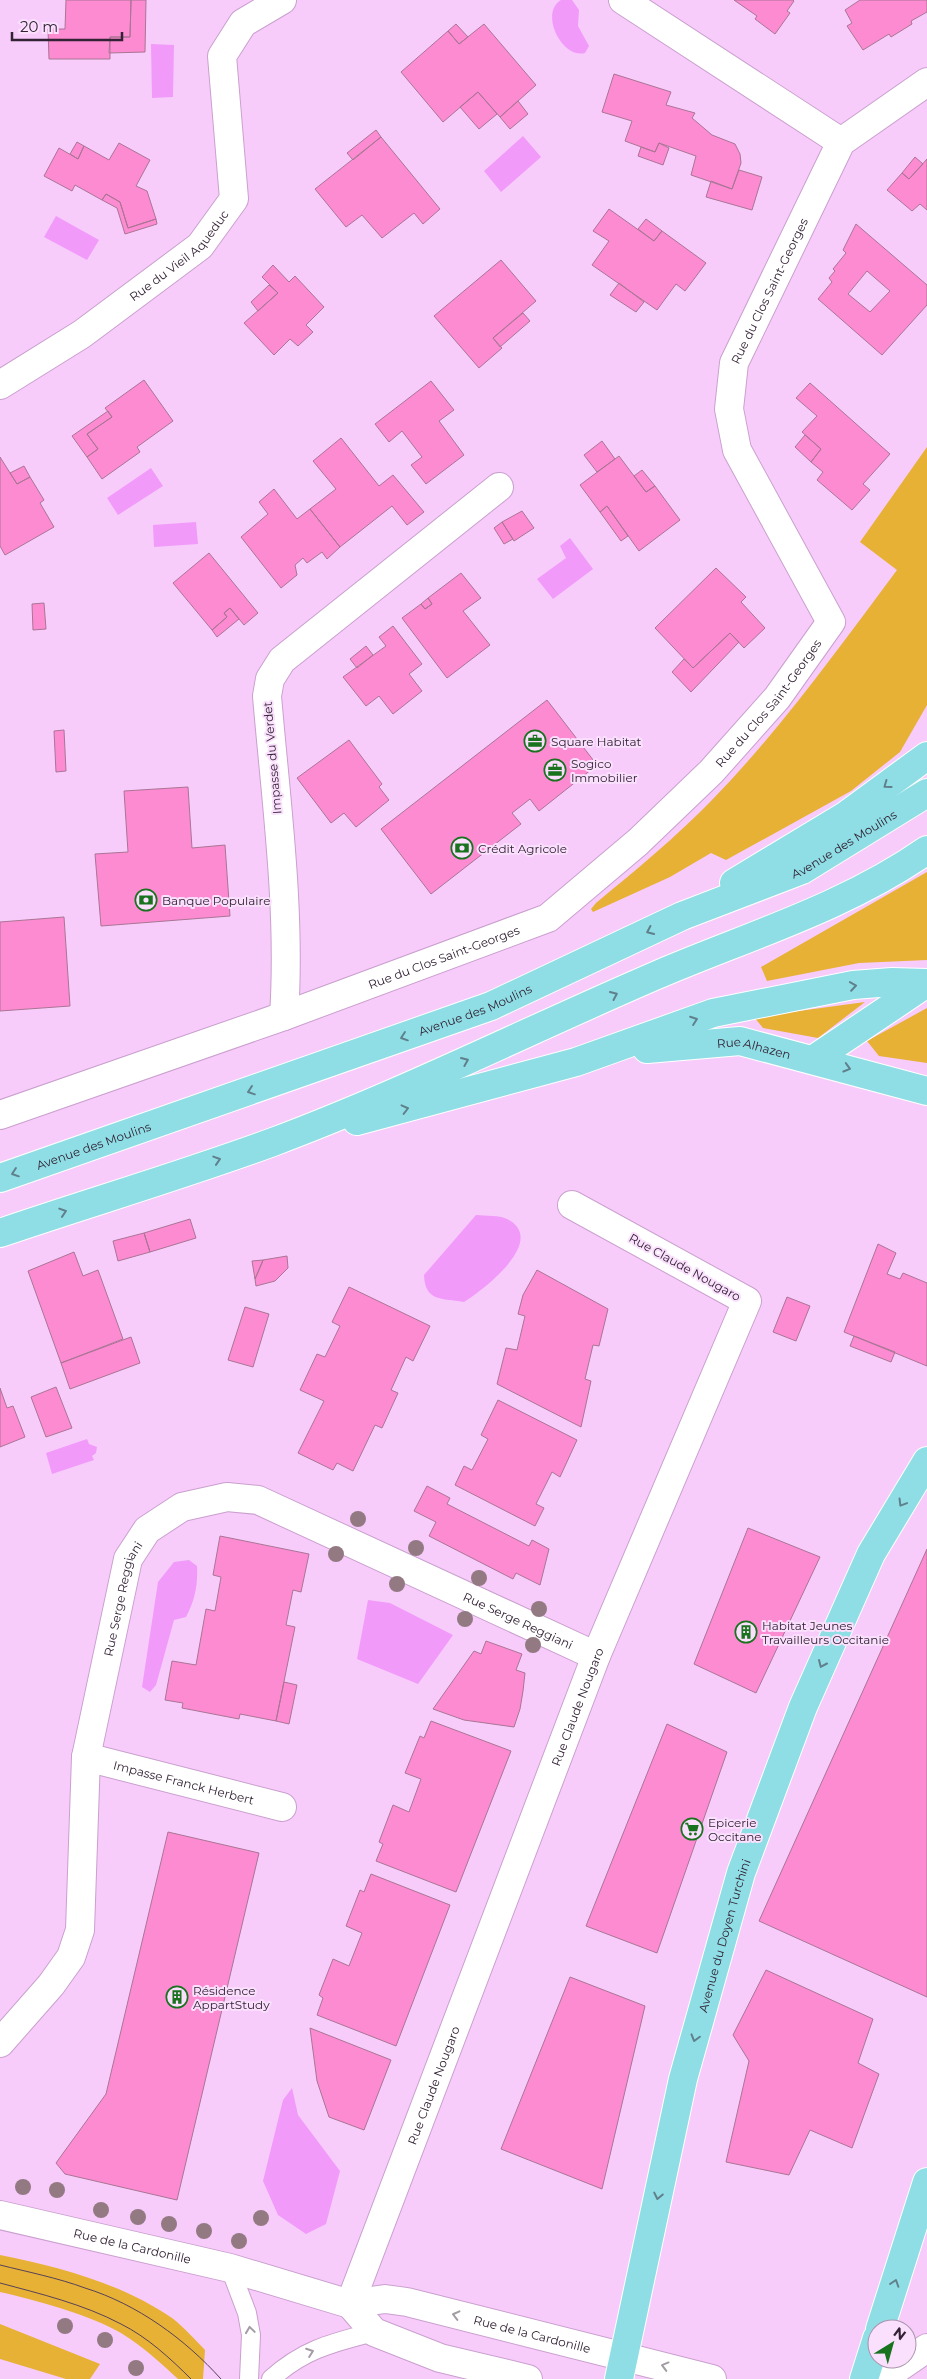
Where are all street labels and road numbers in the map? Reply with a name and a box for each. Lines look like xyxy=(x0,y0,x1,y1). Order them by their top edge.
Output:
street label: Rue du Vieil Aqueduc xyxy=(126,206,232,304)
street label: Rue du Clos Saint-Georges xyxy=(727,215,811,366)
street label: Rue du Clos Saint-Georges xyxy=(712,636,824,770)
street label: Impasse du Verdet xyxy=(260,701,284,815)
street label: Avenue des Moulins xyxy=(789,806,899,881)
street label: Rue du Clos Saint-Georges xyxy=(366,922,521,992)
street label: Avenue des Moulins xyxy=(416,980,534,1038)
street label: Rue Alhazen xyxy=(716,1033,793,1062)
street label: Avenue des Moulins xyxy=(34,1118,153,1172)
street label: Rue Claude Nougaro xyxy=(627,1230,743,1304)
street label: Rue Serge Reggiani xyxy=(100,1538,145,1658)
street label: Rue Serge Reggiani xyxy=(461,1588,575,1652)
street label: Rue Claude Nougaro xyxy=(547,1645,606,1768)
street label: Impasse Franck Herbert xyxy=(112,1757,256,1807)
street label: Avenue du Doyen Turchini xyxy=(695,1857,753,2014)
street label: Rue Claude Nougaro xyxy=(404,2024,462,2147)
street label: Rue de la Cardonille xyxy=(72,2225,193,2266)
street label: Rue de la Cardonille xyxy=(472,2312,592,2356)

